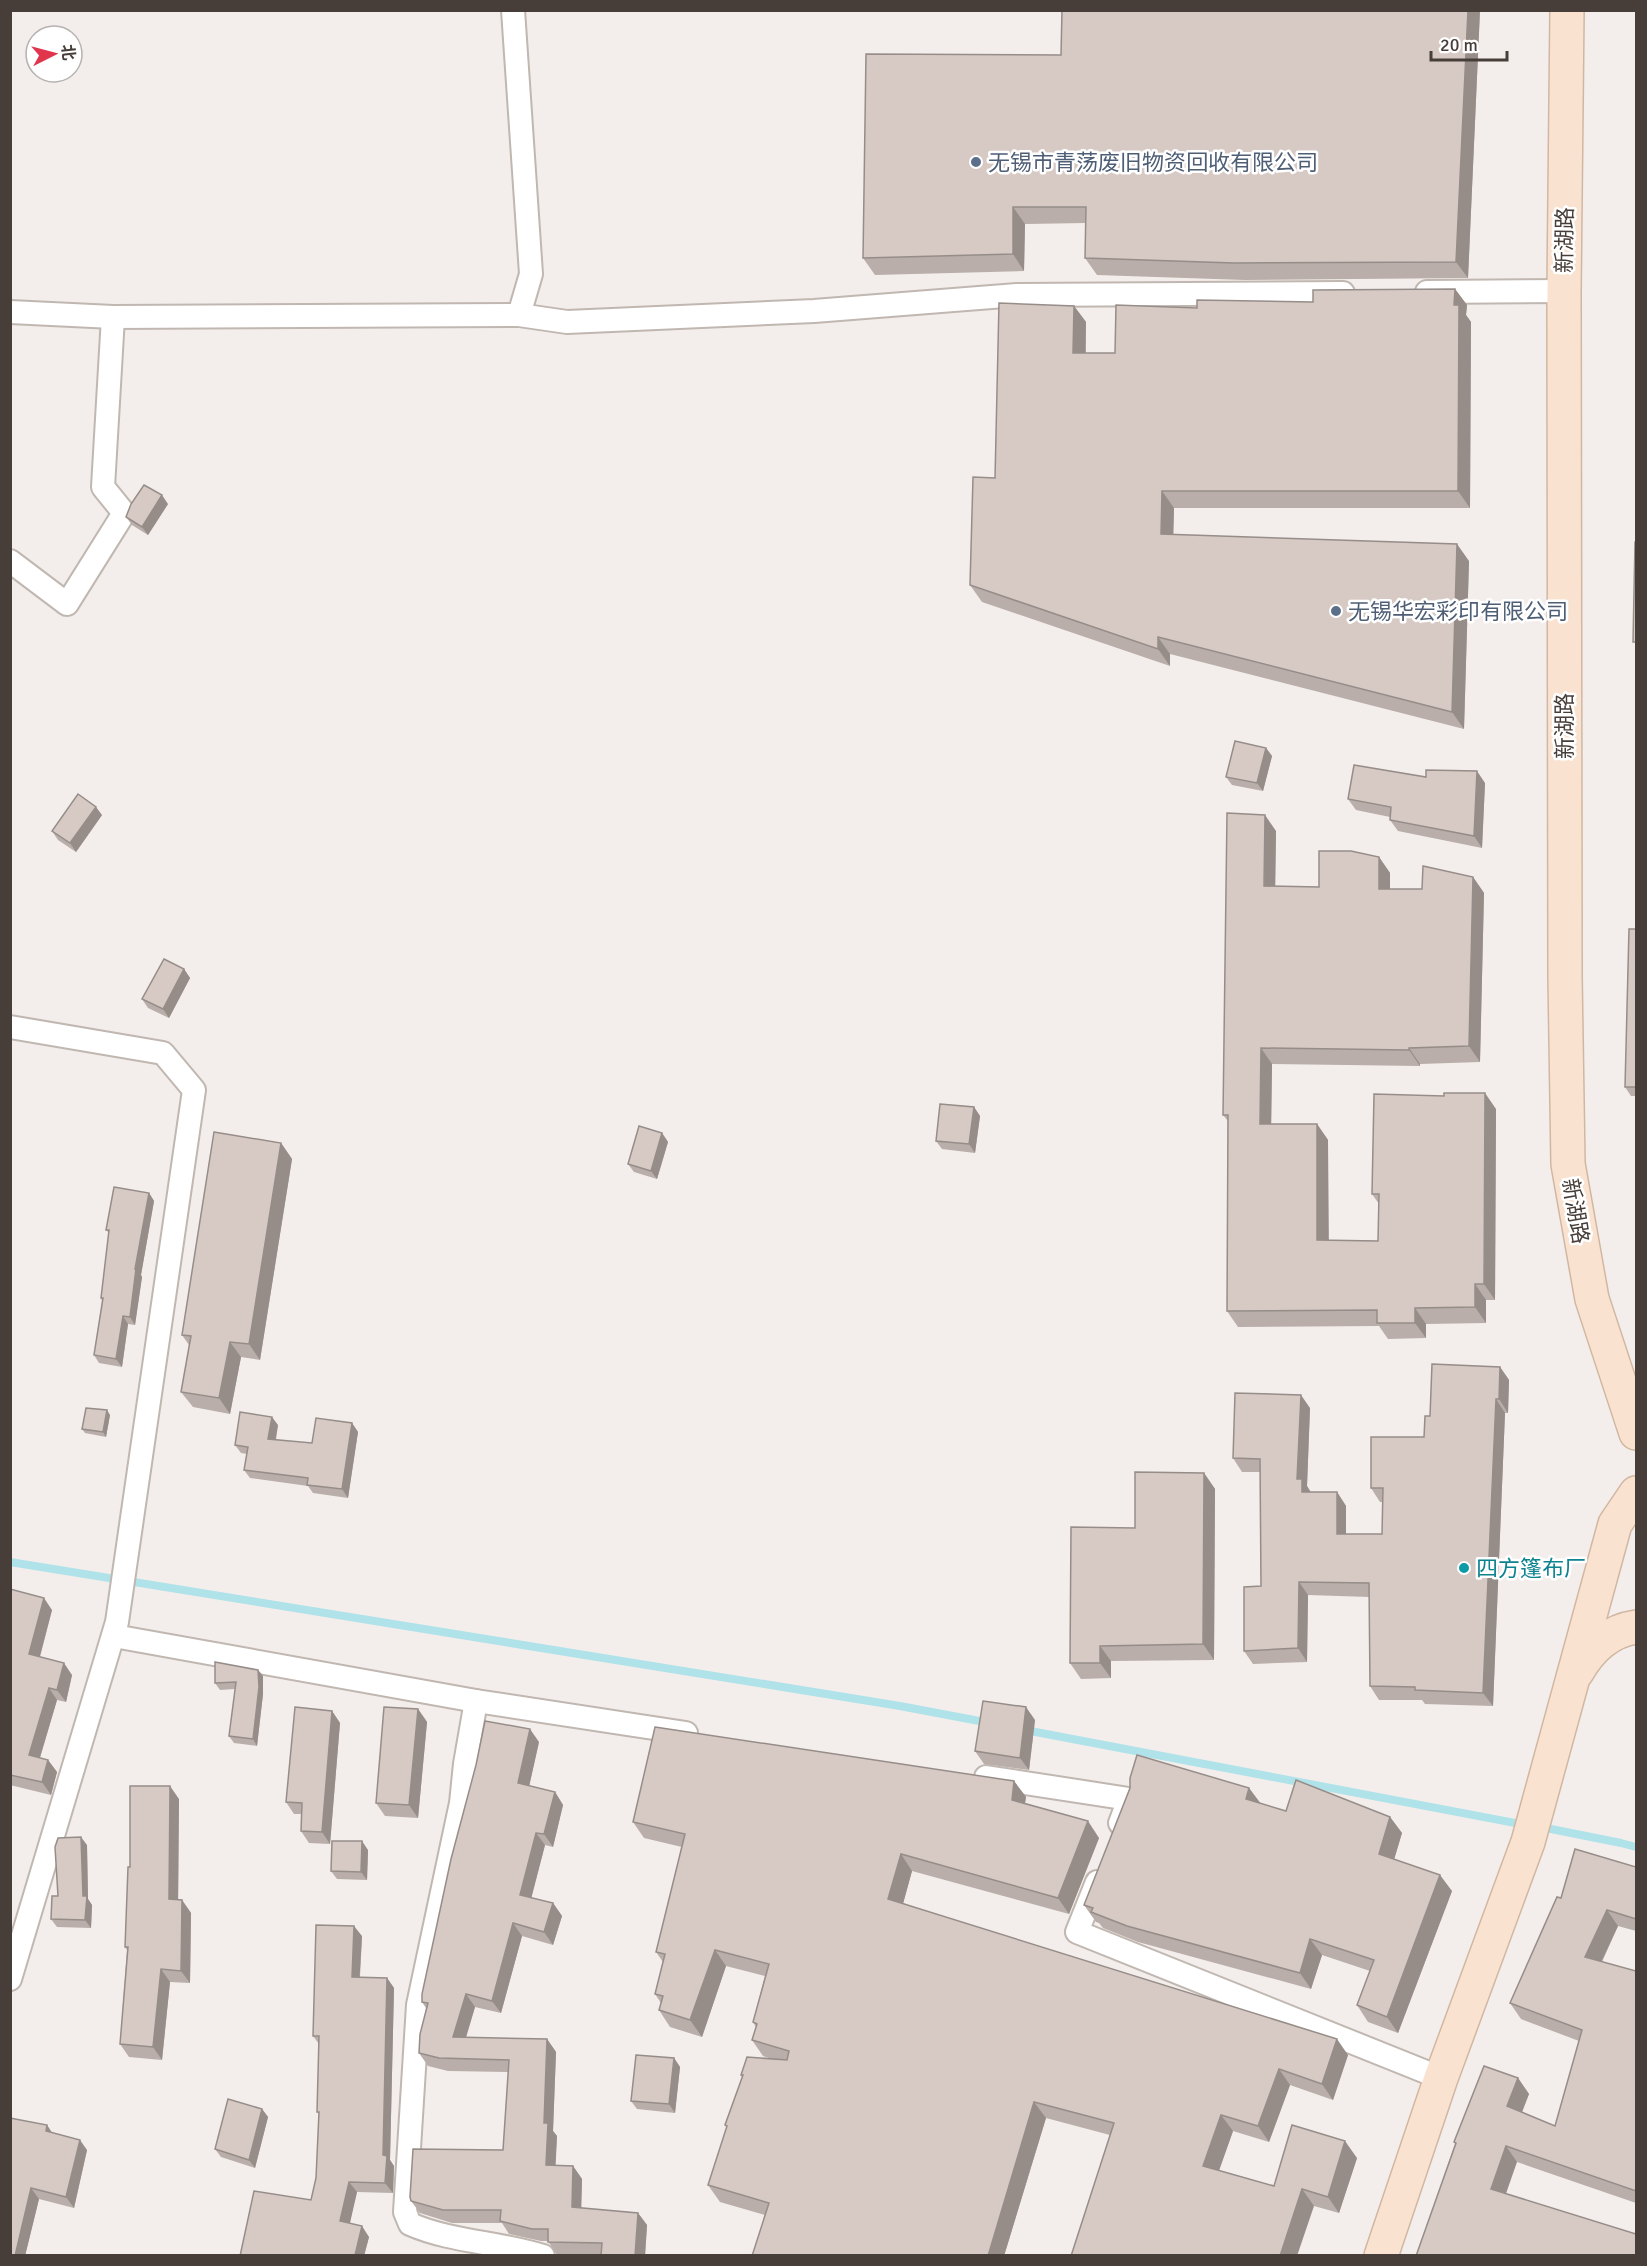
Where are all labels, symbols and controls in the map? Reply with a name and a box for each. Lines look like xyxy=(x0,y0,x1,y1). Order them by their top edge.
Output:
north arrow xyxy=(24,24,84,84)
scale bar xyxy=(1431,24,1508,62)
text: 20 m xyxy=(1440,34,1478,56)
text: 北 xyxy=(57,44,79,62)
place label: 无锡市青荡废旧物资回收有限公司 xyxy=(988,149,1318,176)
marker: 无锡市青荡废旧物资回收有限公司 xyxy=(969,155,983,169)
street label: 新湖路 xyxy=(1550,207,1579,273)
place label: 无锡华宏彩印有限公司 xyxy=(1348,598,1568,625)
marker: 无锡华宏彩印有限公司 xyxy=(1329,604,1343,618)
street label: 新湖路 xyxy=(1551,693,1578,759)
street label: 新湖路 xyxy=(1556,1176,1595,1246)
place label: 四方篷布厂 xyxy=(1476,1555,1586,1582)
marker: 四方篷布厂 xyxy=(1457,1561,1471,1575)

